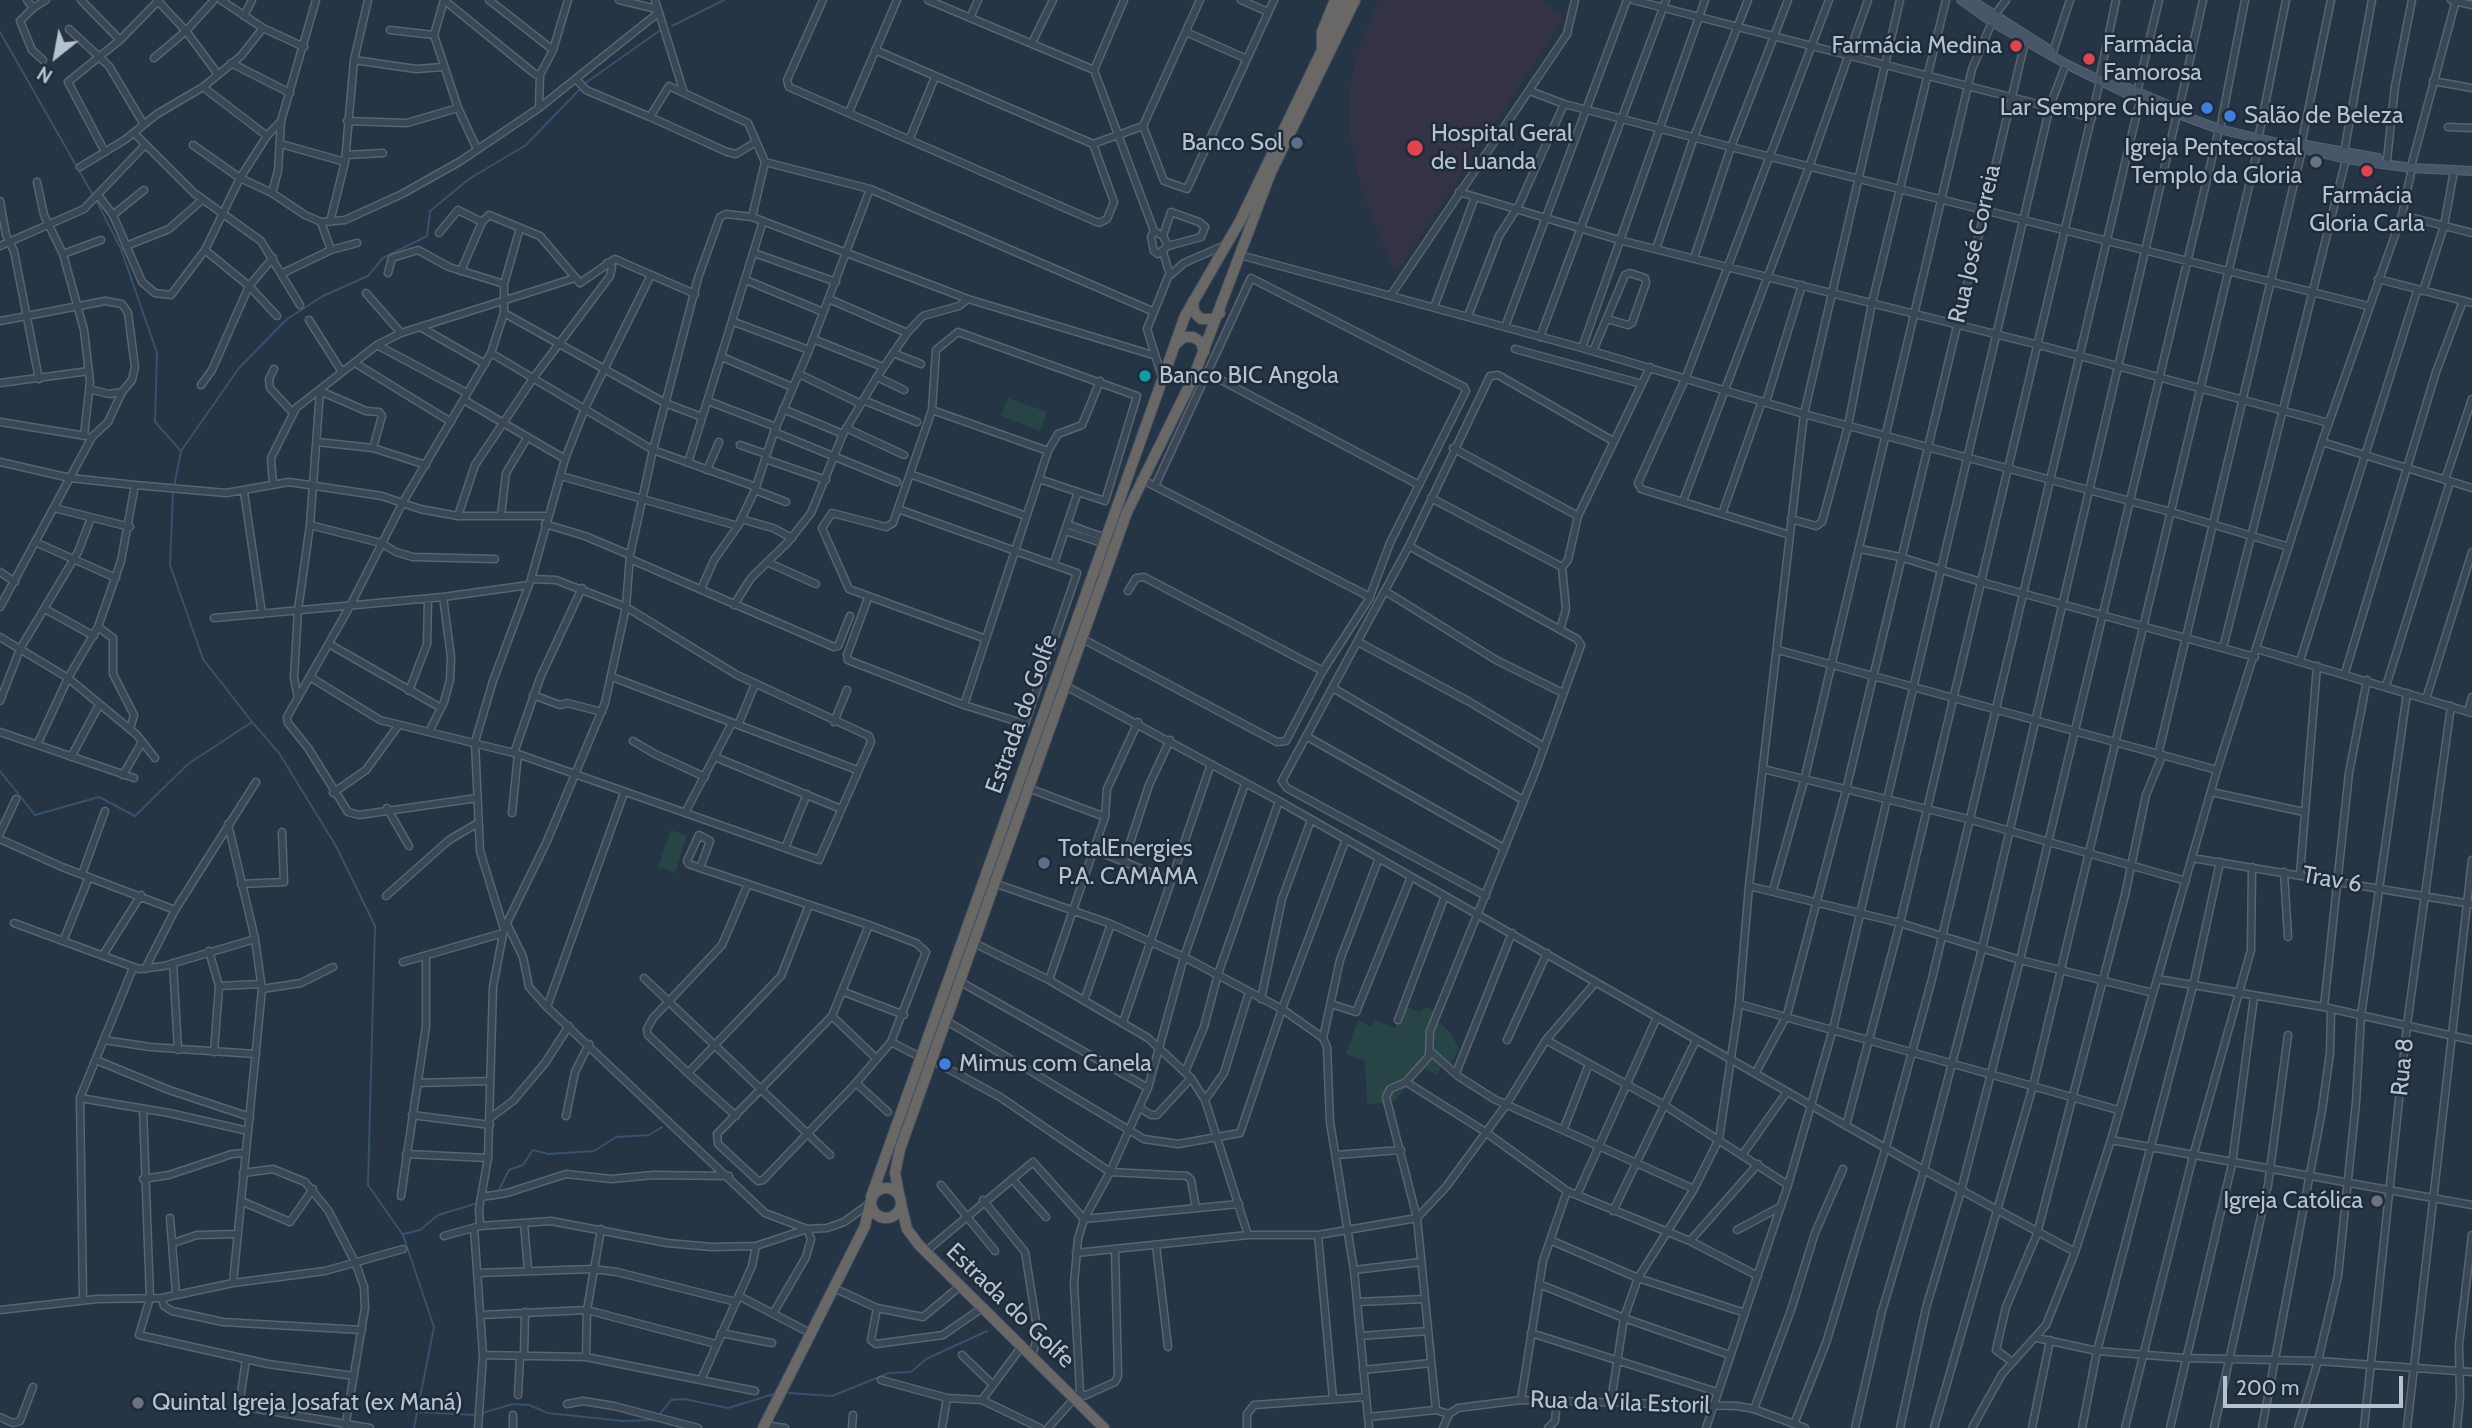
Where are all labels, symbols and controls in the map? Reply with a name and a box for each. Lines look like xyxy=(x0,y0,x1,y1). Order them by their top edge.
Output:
north arrow xyxy=(21,21,91,91)
place label: Farmácia Famorosa xyxy=(2103,31,2202,87)
place label: Farmácia Medina xyxy=(1831,32,2002,60)
marker: Farmácia Medina xyxy=(2008,38,2024,54)
marker: Farmácia Famorosa xyxy=(2081,51,2097,67)
text: N xyxy=(33,61,57,88)
place label: Lar Sempre Chique xyxy=(2000,94,2193,122)
marker: Lar Sempre Chique xyxy=(2199,100,2215,116)
place label: Salão de Beleza xyxy=(2244,102,2404,130)
marker: Salão de Beleza xyxy=(2222,108,2238,124)
place label: Hospital Geral de Luanda xyxy=(1431,120,1573,176)
place label: Banco Sol xyxy=(1182,129,1283,157)
place label: Igreja Pentecostal Templo da Gloria xyxy=(2124,134,2302,190)
marker: Banco Sol xyxy=(1289,135,1305,151)
marker: Hospital Geral de Luanda xyxy=(1405,138,1425,158)
marker: Igreja Pentecostal Templo da Gloria xyxy=(2308,154,2324,170)
street label: Rua José Correia xyxy=(1943,162,2007,326)
marker: Farmácia Gloria Carla xyxy=(2359,163,2375,179)
place label: Farmácia Gloria Carla xyxy=(2309,182,2425,238)
place label: Banco BIC Angola xyxy=(1159,362,1339,390)
marker: Banco BIC Angola xyxy=(1137,368,1153,384)
street label: Estrada do Golfe xyxy=(980,631,1064,797)
place label: TotalEnergies P.A. CAMAMA xyxy=(1058,835,1198,891)
marker: TotalEnergies P.A. CAMAMA xyxy=(1036,855,1052,871)
street label: Trav 6 xyxy=(2300,861,2364,899)
street label: Rua 8 xyxy=(2386,1037,2420,1097)
place label: Mimus com Canela xyxy=(959,1050,1152,1078)
marker: Mimus com Canela xyxy=(937,1056,953,1072)
place label: Igreja Católica xyxy=(2223,1187,2363,1215)
marker: Igreja Católica xyxy=(2369,1193,2385,1209)
street label: Estrada do Golfe xyxy=(940,1238,1080,1374)
scale bar xyxy=(2227,1362,2407,1406)
text: 200 m xyxy=(2236,1375,2299,1400)
street label: Rua da Vila Estoril xyxy=(1530,1385,1710,1421)
place label: Quintal Igreja Josafat (ex Maná) xyxy=(152,1389,463,1417)
marker: Quintal Igreja Josafat (ex Maná) xyxy=(130,1395,146,1411)

